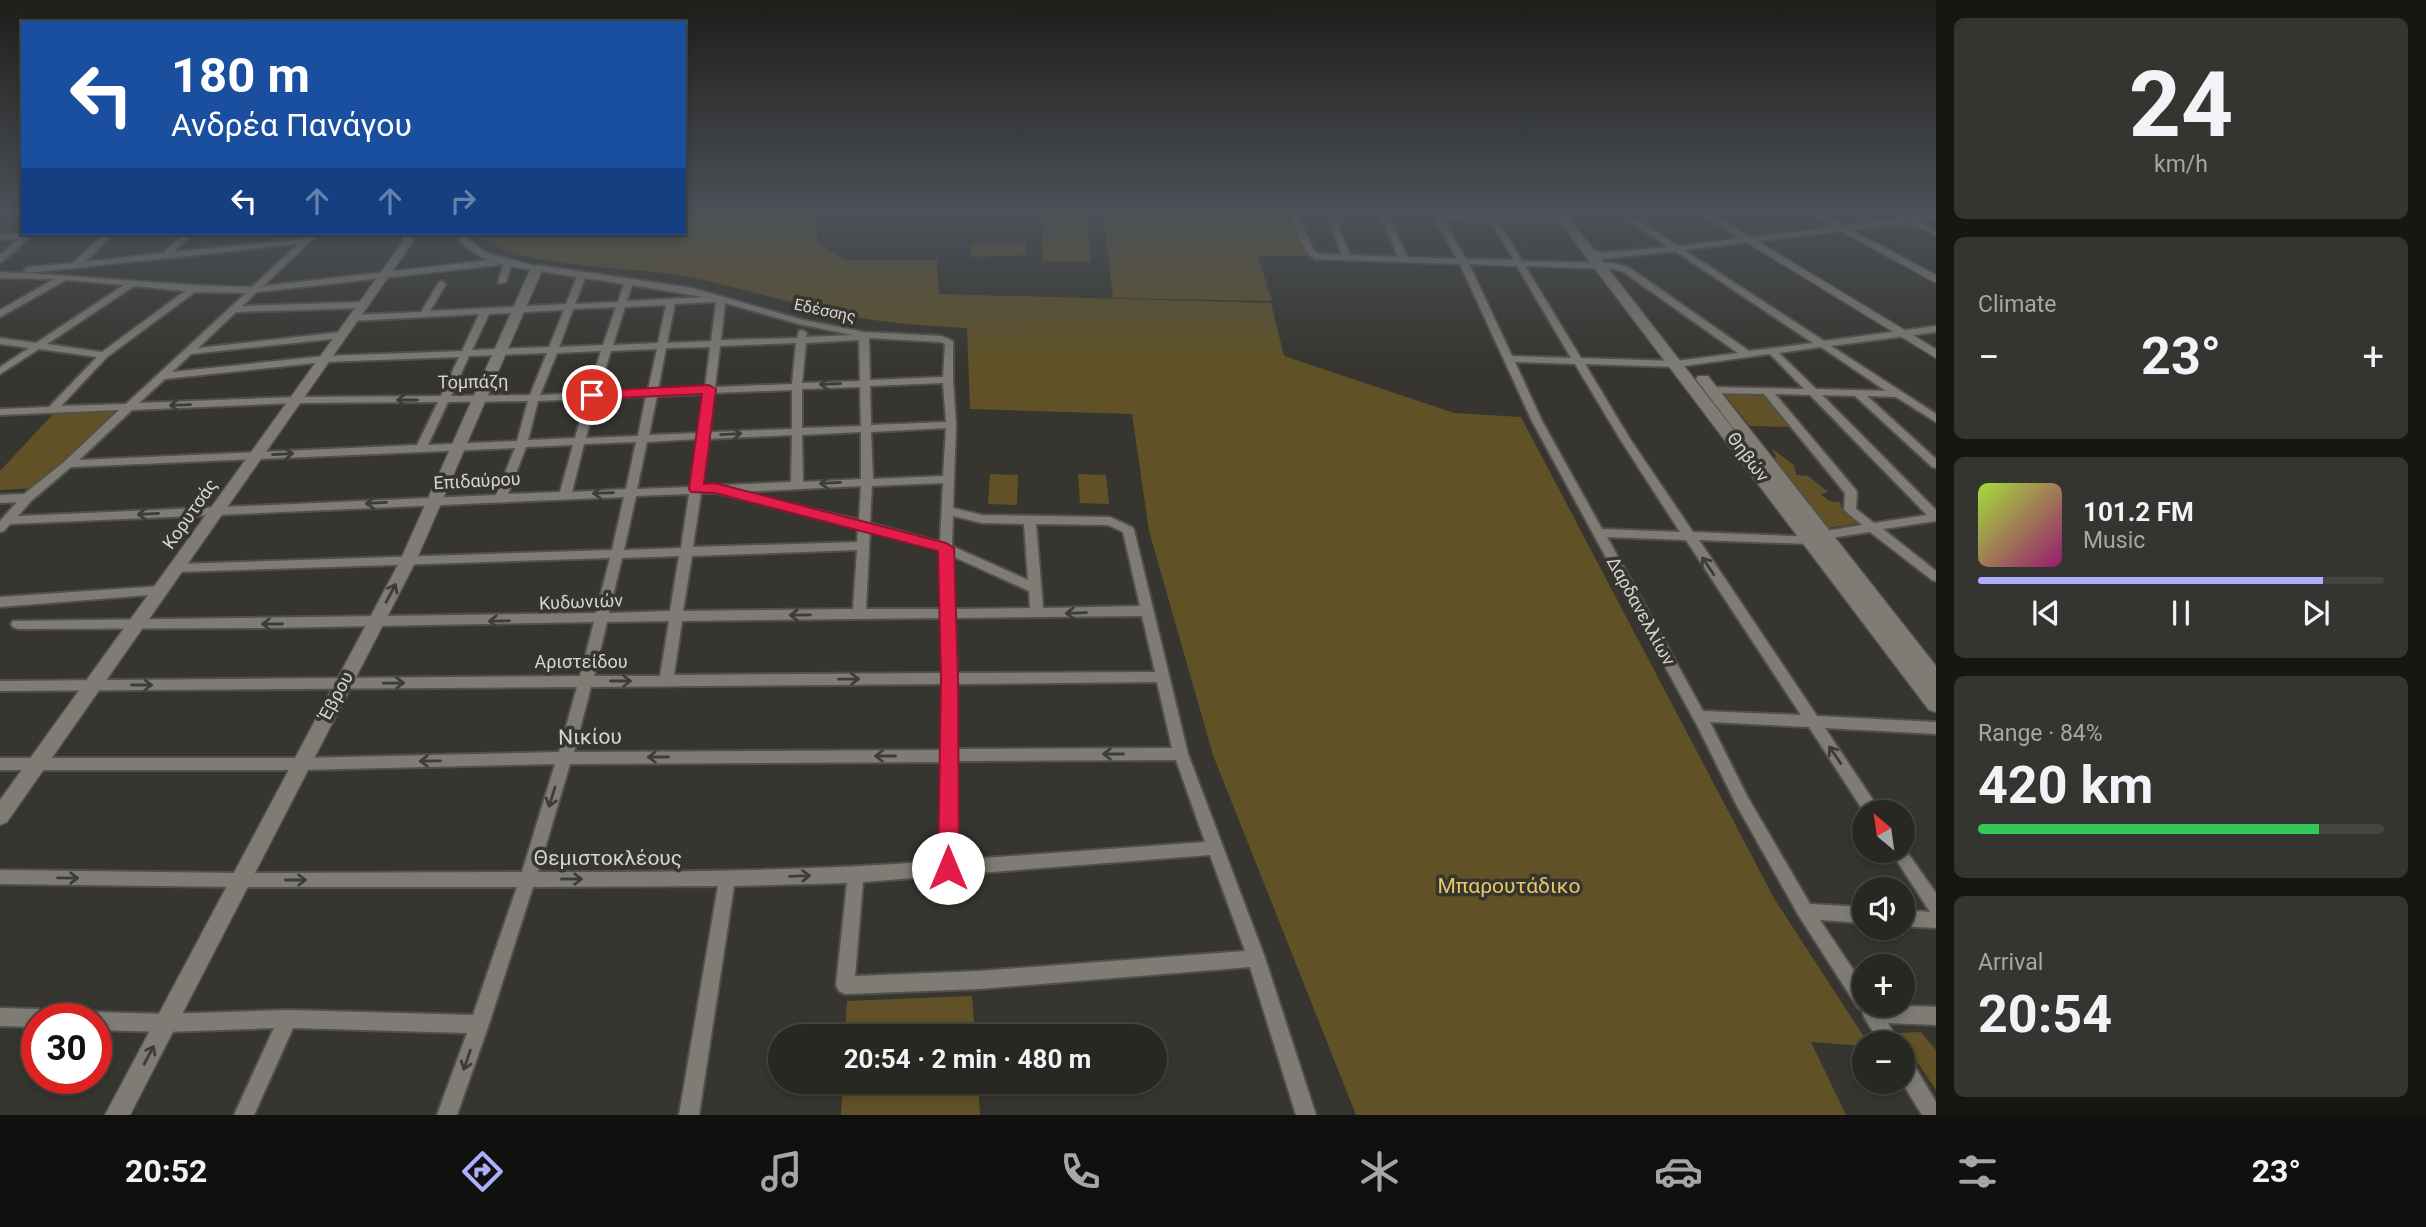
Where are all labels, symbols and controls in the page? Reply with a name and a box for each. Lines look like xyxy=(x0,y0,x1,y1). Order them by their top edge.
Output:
text: 180 m xyxy=(171,47,310,104)
icon: left xyxy=(56,49,147,140)
text: 24 xyxy=(2129,52,2233,158)
text: Ανδρέα Πανάγου xyxy=(171,106,412,144)
text: km/h xyxy=(2154,151,2208,178)
icon: left xyxy=(225,182,263,220)
icon: ahead xyxy=(298,182,336,220)
icon: ahead xyxy=(371,182,409,220)
icon: right xyxy=(444,182,482,220)
text: Climate xyxy=(1978,291,2057,318)
street label: Εδέσσης xyxy=(792,295,857,326)
text: 23° xyxy=(2141,326,2221,387)
text: − xyxy=(1978,335,2000,379)
text: + xyxy=(2362,335,2384,379)
pin xyxy=(562,365,622,425)
street label: Τομπάζη xyxy=(437,370,509,393)
icon: arrive xyxy=(573,376,611,414)
one-way arrow xyxy=(819,377,842,390)
one-way arrow xyxy=(396,393,419,407)
one-way arrow xyxy=(169,398,192,411)
one-way arrow xyxy=(719,428,742,441)
street label: Θηβών xyxy=(1723,428,1774,486)
one-way arrow xyxy=(272,448,295,461)
street label: Επιδαύρου xyxy=(433,468,521,493)
street label: Κορυτσάς xyxy=(158,475,221,553)
one-way arrow xyxy=(819,476,842,489)
one-way arrow xyxy=(592,487,615,500)
one-way arrow xyxy=(364,497,387,510)
text: 101.2 FM xyxy=(2083,497,2194,527)
one-way arrow xyxy=(137,507,160,520)
text: Music xyxy=(2083,527,2145,554)
street label: Δαρδανελλίων xyxy=(1603,553,1680,669)
one-way arrow xyxy=(1701,557,1715,577)
one-way arrow xyxy=(384,583,398,603)
street label: Κυδωνιών xyxy=(539,590,624,613)
icon: previous xyxy=(2027,594,2065,632)
icon: pause xyxy=(2162,594,2200,632)
icon: next xyxy=(2297,594,2335,632)
one-way arrow xyxy=(1065,606,1088,619)
one-way arrow xyxy=(789,608,812,622)
one-way arrow xyxy=(488,614,511,628)
one-way arrow xyxy=(260,617,283,631)
street label: Αριστείδου xyxy=(534,651,628,672)
street label: Έβρου xyxy=(313,668,357,725)
one-way arrow xyxy=(837,672,860,686)
one-way arrow xyxy=(609,674,632,688)
one-way arrow xyxy=(382,676,405,690)
one-way arrow xyxy=(130,678,153,692)
text: Range · 84% xyxy=(1978,720,2103,747)
street label: Νικίου xyxy=(558,724,622,750)
one-way arrow xyxy=(1828,746,1842,765)
one-way arrow xyxy=(1101,747,1124,761)
one-way arrow xyxy=(874,749,897,763)
one-way arrow xyxy=(646,750,669,764)
one-way arrow xyxy=(419,754,442,768)
text: 420 km xyxy=(1978,755,2153,816)
one-way arrow xyxy=(545,786,558,808)
north arrow xyxy=(1852,800,1914,863)
map controls xyxy=(1852,800,1915,1094)
position arrow xyxy=(911,831,985,905)
street label: Θεμιστοκλέους xyxy=(534,846,682,870)
one-way arrow xyxy=(788,870,811,883)
one-way arrow xyxy=(56,871,79,885)
one-way arrow xyxy=(560,872,583,886)
one-way arrow xyxy=(284,873,307,887)
park label: Μπαρουτάδικο xyxy=(1437,874,1581,898)
button: sound xyxy=(1852,877,1915,940)
text: Arrival xyxy=(1978,949,2043,976)
button: + xyxy=(1852,954,1915,1017)
text: 20:54 xyxy=(1978,984,2112,1045)
speed limit sign: 30 xyxy=(21,1003,112,1094)
button: − xyxy=(1852,1031,1915,1094)
text: 20:54 · 2 min · 480 m xyxy=(844,1044,1091,1074)
one-way arrow xyxy=(143,1045,157,1066)
one-way arrow xyxy=(460,1048,472,1070)
icon: directions xyxy=(458,1147,507,1196)
icon: music xyxy=(757,1147,806,1196)
icon: phone xyxy=(1056,1147,1105,1196)
icon: climate xyxy=(1355,1147,1404,1196)
icon: car xyxy=(1654,1147,1703,1196)
icon: filters xyxy=(1953,1147,2002,1196)
text: 20:52 xyxy=(125,1152,207,1190)
text: 23° xyxy=(2252,1152,2301,1190)

